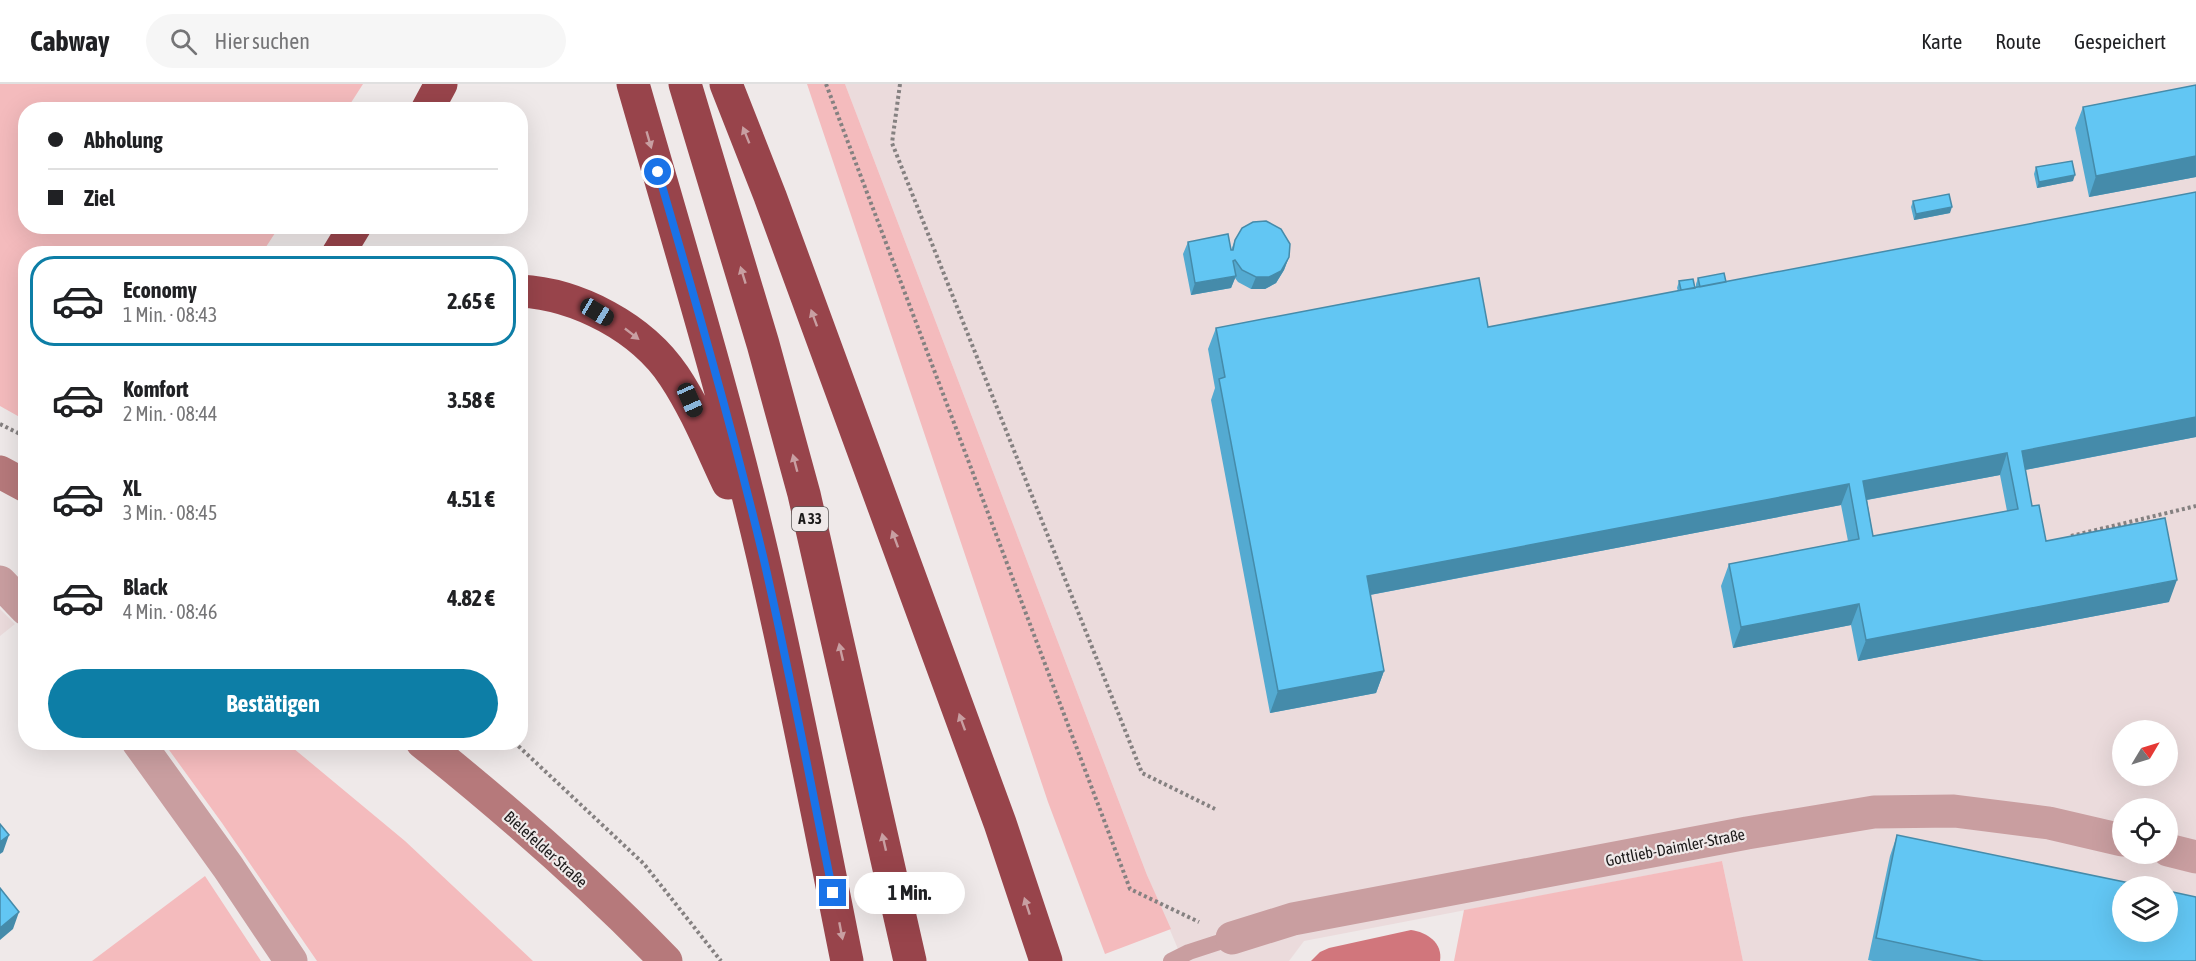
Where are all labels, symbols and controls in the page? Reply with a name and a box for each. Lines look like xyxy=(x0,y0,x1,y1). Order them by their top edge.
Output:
search box xyxy=(146,14,566,68)
text: Cabway xyxy=(30,25,110,57)
icon: search xyxy=(167,25,200,58)
text: Hier suchen xyxy=(215,28,310,54)
text: Karte xyxy=(1921,29,1962,53)
text: Route xyxy=(1995,29,2041,53)
text: Gespeichert xyxy=(2074,29,2166,53)
one-way arrow xyxy=(741,126,750,144)
text: Abholung xyxy=(84,127,163,153)
one-way arrow xyxy=(645,131,654,149)
route start xyxy=(644,158,671,185)
text: Ziel xyxy=(84,185,115,211)
one-way arrow xyxy=(738,266,747,284)
icon: car xyxy=(51,274,105,328)
text: Economy xyxy=(123,277,197,303)
text: 2.65 € xyxy=(447,288,495,314)
car xyxy=(577,295,617,329)
text: 1 Min. · 08:43 xyxy=(123,303,217,326)
one-way arrow xyxy=(809,309,819,327)
one-way arrow xyxy=(624,328,640,341)
icon: car xyxy=(51,373,105,427)
text: Komfort xyxy=(123,376,189,402)
car xyxy=(674,380,706,420)
text: 3.58 € xyxy=(447,387,495,413)
text: 2 Min. · 08:44 xyxy=(123,402,217,425)
one-way arrow xyxy=(790,453,800,472)
icon: car xyxy=(51,472,105,526)
text: XL xyxy=(123,475,141,501)
text: 4.51 € xyxy=(447,486,495,512)
text: 3 Min. · 08:45 xyxy=(123,501,217,524)
road number: A 33 xyxy=(792,507,828,531)
one-way arrow xyxy=(889,530,899,548)
icon: car xyxy=(51,571,105,625)
text: Black xyxy=(123,574,167,600)
text: 4.82 € xyxy=(447,585,495,611)
text: 4 Min. · 08:46 xyxy=(123,600,217,623)
one-way arrow xyxy=(836,642,845,661)
button: Bestätigen xyxy=(48,669,498,738)
one-way arrow xyxy=(957,713,967,731)
north arrow xyxy=(2112,720,2178,786)
map controls xyxy=(2112,720,2178,942)
button: locate xyxy=(2112,798,2178,864)
street label: Bielefelder Straße xyxy=(501,807,591,891)
street label: Gottlieb-Daimler-Straße xyxy=(1604,825,1746,869)
one-way arrow xyxy=(878,833,888,852)
callout: 1 Min. xyxy=(854,872,965,914)
button: layers xyxy=(2112,876,2178,942)
route end xyxy=(819,879,846,906)
text: 1 Min. xyxy=(888,881,931,904)
one-way arrow xyxy=(1022,896,1031,914)
one-way arrow xyxy=(837,922,846,941)

